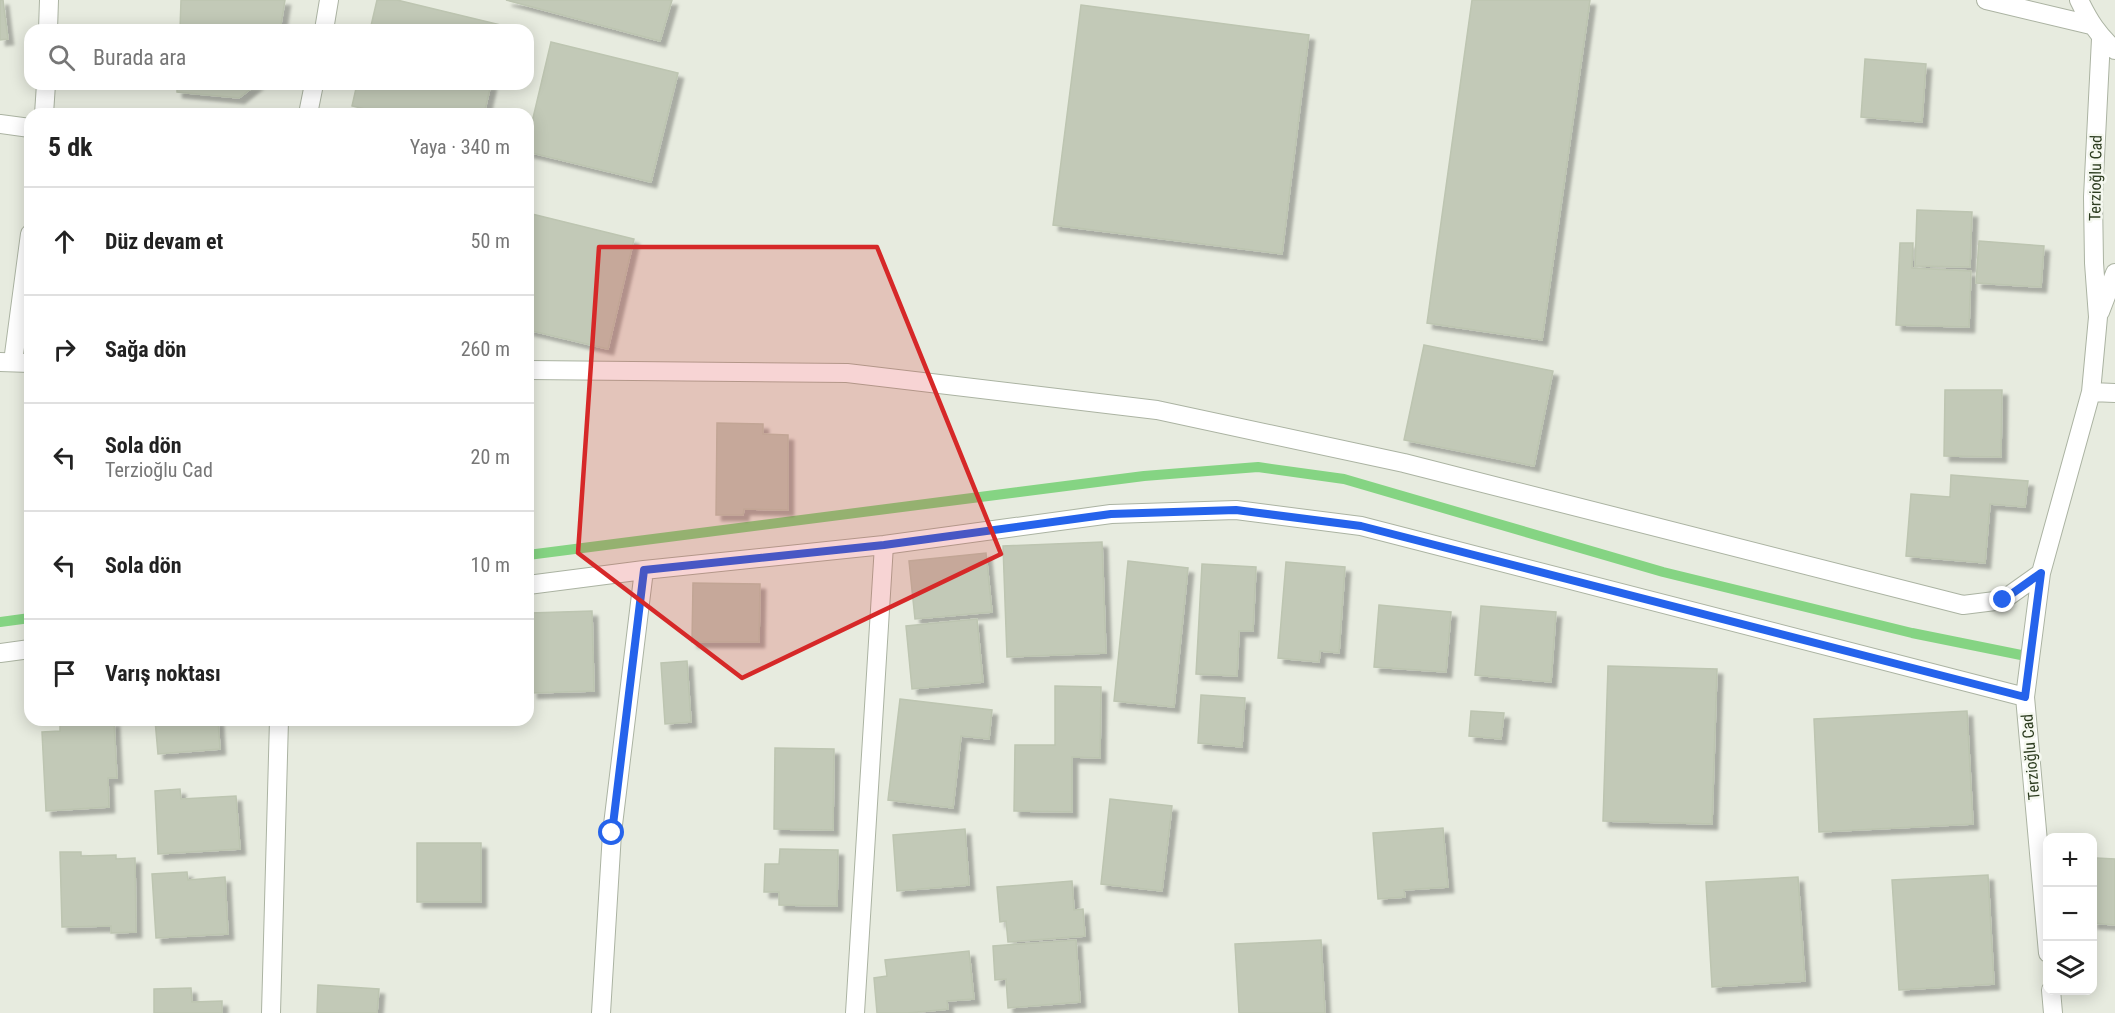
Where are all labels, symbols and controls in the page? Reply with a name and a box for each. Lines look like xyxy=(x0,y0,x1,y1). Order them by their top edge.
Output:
search box xyxy=(24,24,534,90)
icon: search xyxy=(45,41,78,74)
text: Burada ara xyxy=(93,45,186,70)
text: 5 dk xyxy=(48,132,92,162)
text: Yaya · 340 m xyxy=(410,135,510,159)
street label: Terzioğlu Cad xyxy=(2085,135,2106,221)
icon: ahead xyxy=(48,225,81,258)
text: Düz devam et xyxy=(105,229,223,254)
text: 50 m xyxy=(471,229,510,253)
icon: right xyxy=(48,333,81,366)
text: Sağa dön xyxy=(105,337,186,362)
text: 260 m xyxy=(461,337,510,361)
text: Sola dön xyxy=(105,433,181,458)
icon: left xyxy=(48,441,81,474)
text: 20 m xyxy=(471,445,510,469)
text: Terzioğlu Cad xyxy=(105,458,213,482)
icon: left xyxy=(48,549,81,582)
text: Sola dön xyxy=(105,553,181,578)
text: 10 m xyxy=(471,553,510,577)
route end xyxy=(1989,586,2015,612)
icon: arrive xyxy=(48,657,81,690)
text: Varış noktası xyxy=(105,661,221,686)
street label: Terzioğlu Cad xyxy=(2017,713,2044,801)
route start xyxy=(598,819,624,845)
map controls xyxy=(2043,833,2097,995)
button: + xyxy=(2043,833,2097,887)
button: − xyxy=(2043,887,2097,941)
button: layers xyxy=(2043,941,2097,995)

